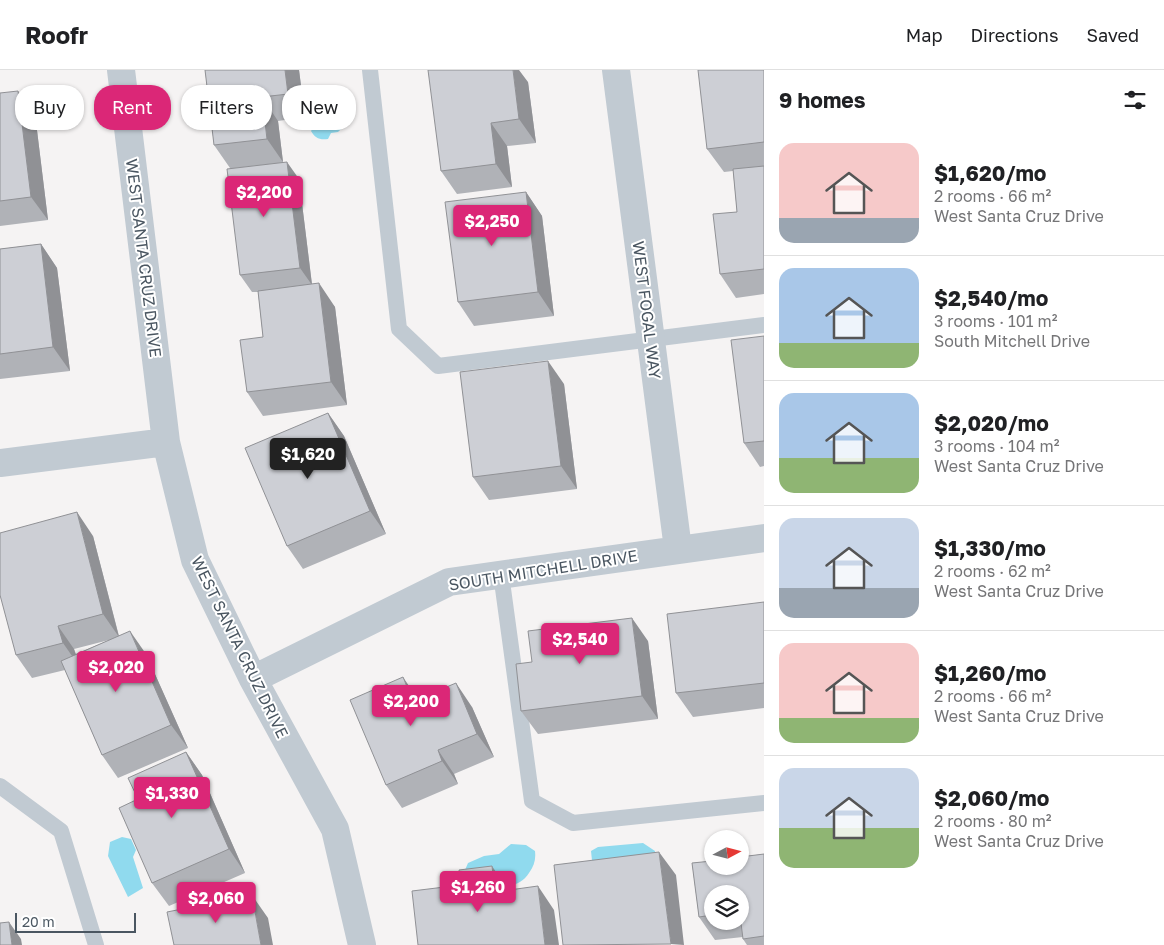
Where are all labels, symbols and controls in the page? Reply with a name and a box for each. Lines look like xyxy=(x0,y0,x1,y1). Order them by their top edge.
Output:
text: Roofr xyxy=(25,20,88,49)
text: Map xyxy=(906,24,942,46)
text: Directions xyxy=(970,24,1058,46)
text: Saved xyxy=(1086,24,1139,46)
chip: Buy xyxy=(15,85,84,130)
chip: Rent xyxy=(94,85,171,130)
chip: Filters xyxy=(181,85,272,130)
chip: New xyxy=(282,85,356,130)
icon: filters xyxy=(1121,86,1149,114)
text: 9 homes xyxy=(779,87,865,113)
street label: WEST SANTA CRUZ DRIVE xyxy=(122,158,166,358)
text: $1,620/mo xyxy=(934,160,1046,186)
icon: home xyxy=(819,163,879,223)
pin: $2,200 xyxy=(223,176,305,218)
text: $2,200 xyxy=(236,182,292,202)
text: 2 rooms · 66 m² xyxy=(934,186,1051,206)
pin: $2,250 xyxy=(451,204,533,247)
text: West Santa Cruz Drive xyxy=(934,206,1104,226)
text: $2,250 xyxy=(464,211,520,231)
street label: WEST FOGAL WAY xyxy=(629,240,665,381)
text: $2,540/mo xyxy=(934,285,1048,311)
icon: home xyxy=(819,288,879,348)
text: 3 rooms · 101 m² xyxy=(934,311,1057,331)
text: South Mitchell Drive xyxy=(934,331,1090,351)
text: $2,020/mo xyxy=(934,410,1049,436)
icon: home xyxy=(819,413,879,473)
text: 3 rooms · 104 m² xyxy=(934,436,1059,456)
pin: $1,620 xyxy=(267,438,349,480)
text: $1,620 xyxy=(281,444,335,464)
text: West Santa Cruz Drive xyxy=(934,456,1104,476)
text: $1,330/mo xyxy=(934,535,1046,561)
icon: home xyxy=(819,538,879,598)
street label: SOUTH MITCHELL DRIVE xyxy=(447,545,639,595)
street label: WEST SANTA CRUZ DRIVE xyxy=(187,553,293,741)
text: 2 rooms · 62 m² xyxy=(934,561,1051,581)
text: West Santa Cruz Drive xyxy=(934,581,1104,601)
pin: $2,540 xyxy=(539,622,621,665)
text: $2,540 xyxy=(552,629,608,649)
pin: $2,020 xyxy=(75,650,157,693)
text: $2,020 xyxy=(88,657,144,677)
text: $1,260/mo xyxy=(934,660,1046,686)
icon: home xyxy=(819,663,879,723)
pin: $2,200 xyxy=(370,684,452,727)
text: 2 rooms · 66 m² xyxy=(934,686,1051,706)
text: $2,200 xyxy=(383,691,439,711)
text: West Santa Cruz Drive xyxy=(934,706,1104,726)
pin: $1,330 xyxy=(131,776,213,819)
text: $1,330 xyxy=(145,783,199,803)
text: $2,060/mo xyxy=(934,785,1049,811)
icon: home xyxy=(819,788,879,848)
text: 2 rooms · 80 m² xyxy=(934,811,1052,831)
north arrow xyxy=(704,830,749,875)
map controls xyxy=(704,830,749,930)
text: West Santa Cruz Drive xyxy=(934,831,1104,851)
pin: $1,260 xyxy=(437,870,519,913)
text: $1,260 xyxy=(451,877,505,897)
pin: $2,060 xyxy=(175,882,257,924)
button: layers xyxy=(704,885,749,930)
text: $2,060 xyxy=(188,888,244,908)
scale bar xyxy=(15,910,136,933)
text: 20 m xyxy=(22,913,55,930)

